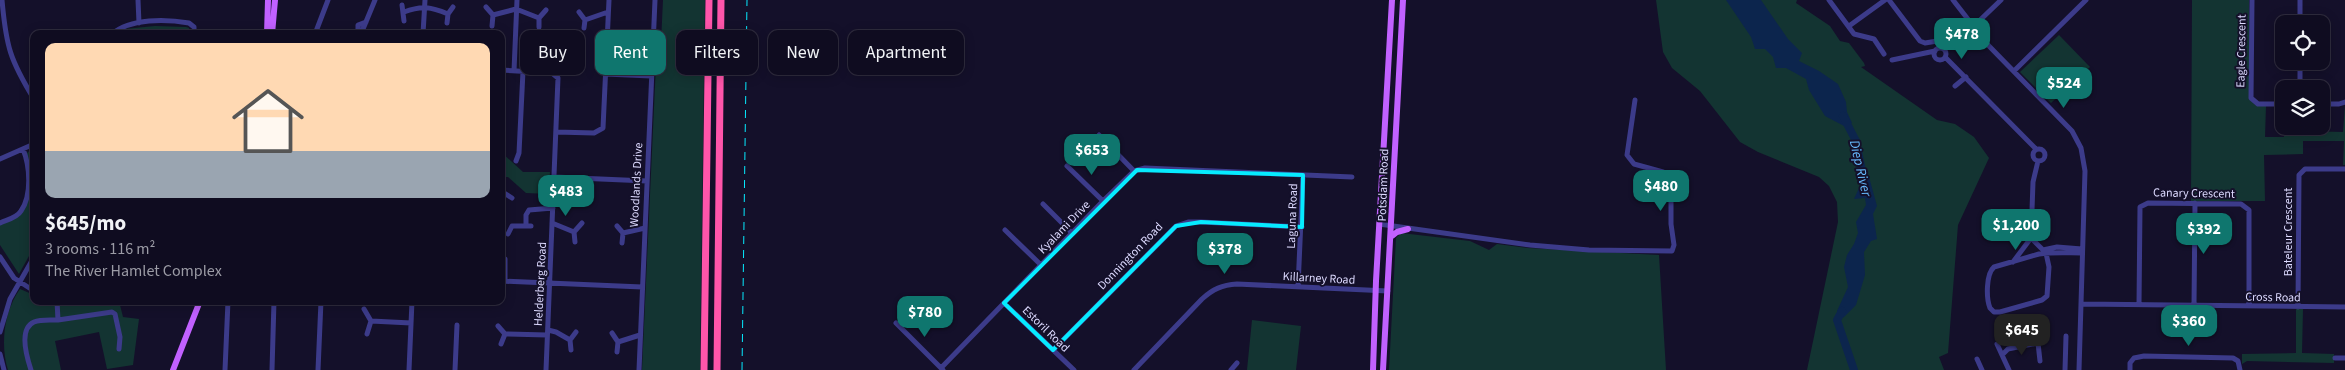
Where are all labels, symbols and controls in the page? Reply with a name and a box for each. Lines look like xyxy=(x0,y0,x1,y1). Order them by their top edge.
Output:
street label: Eagle Crescent xyxy=(2232,14,2251,88)
map controls xyxy=(2275,15,2330,135)
button: locate xyxy=(2275,15,2330,70)
pin: $478 xyxy=(1932,18,1992,60)
text: $478 xyxy=(1945,23,1979,45)
chip: Buy xyxy=(520,30,585,75)
chip: Rent xyxy=(595,30,666,75)
chip: Filters xyxy=(676,30,758,75)
chip: New xyxy=(768,30,838,75)
chip: Apartment xyxy=(848,30,964,75)
pin: $524 xyxy=(2034,66,2094,109)
text: $524 xyxy=(2047,72,2081,94)
icon: home xyxy=(223,76,313,166)
button: layers xyxy=(2275,80,2330,135)
pin: $653 xyxy=(1062,134,1122,176)
water label: Diep River xyxy=(1844,138,1877,200)
text: $653 xyxy=(1075,139,1109,161)
street label: Woodlands Drive xyxy=(626,142,647,228)
street label: Potsdam Road xyxy=(1374,148,1393,222)
pin: $480 xyxy=(1631,170,1691,212)
pin: $483 xyxy=(536,174,596,217)
text: $480 xyxy=(1644,175,1678,197)
text: $483 xyxy=(549,180,583,202)
street label: Laguna Road xyxy=(1283,183,1302,249)
street label: Canary Crescent xyxy=(2153,184,2235,203)
street label: Bateleur Crescent xyxy=(2280,188,2297,276)
street label: Kyalami Drive xyxy=(1034,197,1094,258)
text: $645/mo xyxy=(45,208,126,238)
pin: $1,200 xyxy=(1975,208,2057,251)
pin: $392 xyxy=(2174,212,2234,255)
text: $1,200 xyxy=(1992,214,2040,236)
text: $392 xyxy=(2187,218,2221,240)
street label: Donnington Road xyxy=(1094,219,1167,294)
pin: $378 xyxy=(1195,232,1255,275)
text: 3 rooms · 116 m² xyxy=(45,238,155,260)
text: $378 xyxy=(1208,238,1242,260)
street label: Helderberg Road xyxy=(530,241,551,327)
text: The River Hamlet Complex xyxy=(45,260,222,282)
street label: Killarney Road xyxy=(1282,268,1356,289)
street label: Cross Road xyxy=(2245,289,2301,306)
pin: $780 xyxy=(895,296,955,338)
text: $780 xyxy=(908,301,942,323)
street label: Estoril Road xyxy=(1018,302,1073,356)
pin: $360 xyxy=(2159,304,2219,347)
text: $360 xyxy=(2172,310,2206,332)
pin: $645 xyxy=(1992,314,2052,356)
text: $645 xyxy=(2005,319,2039,341)

